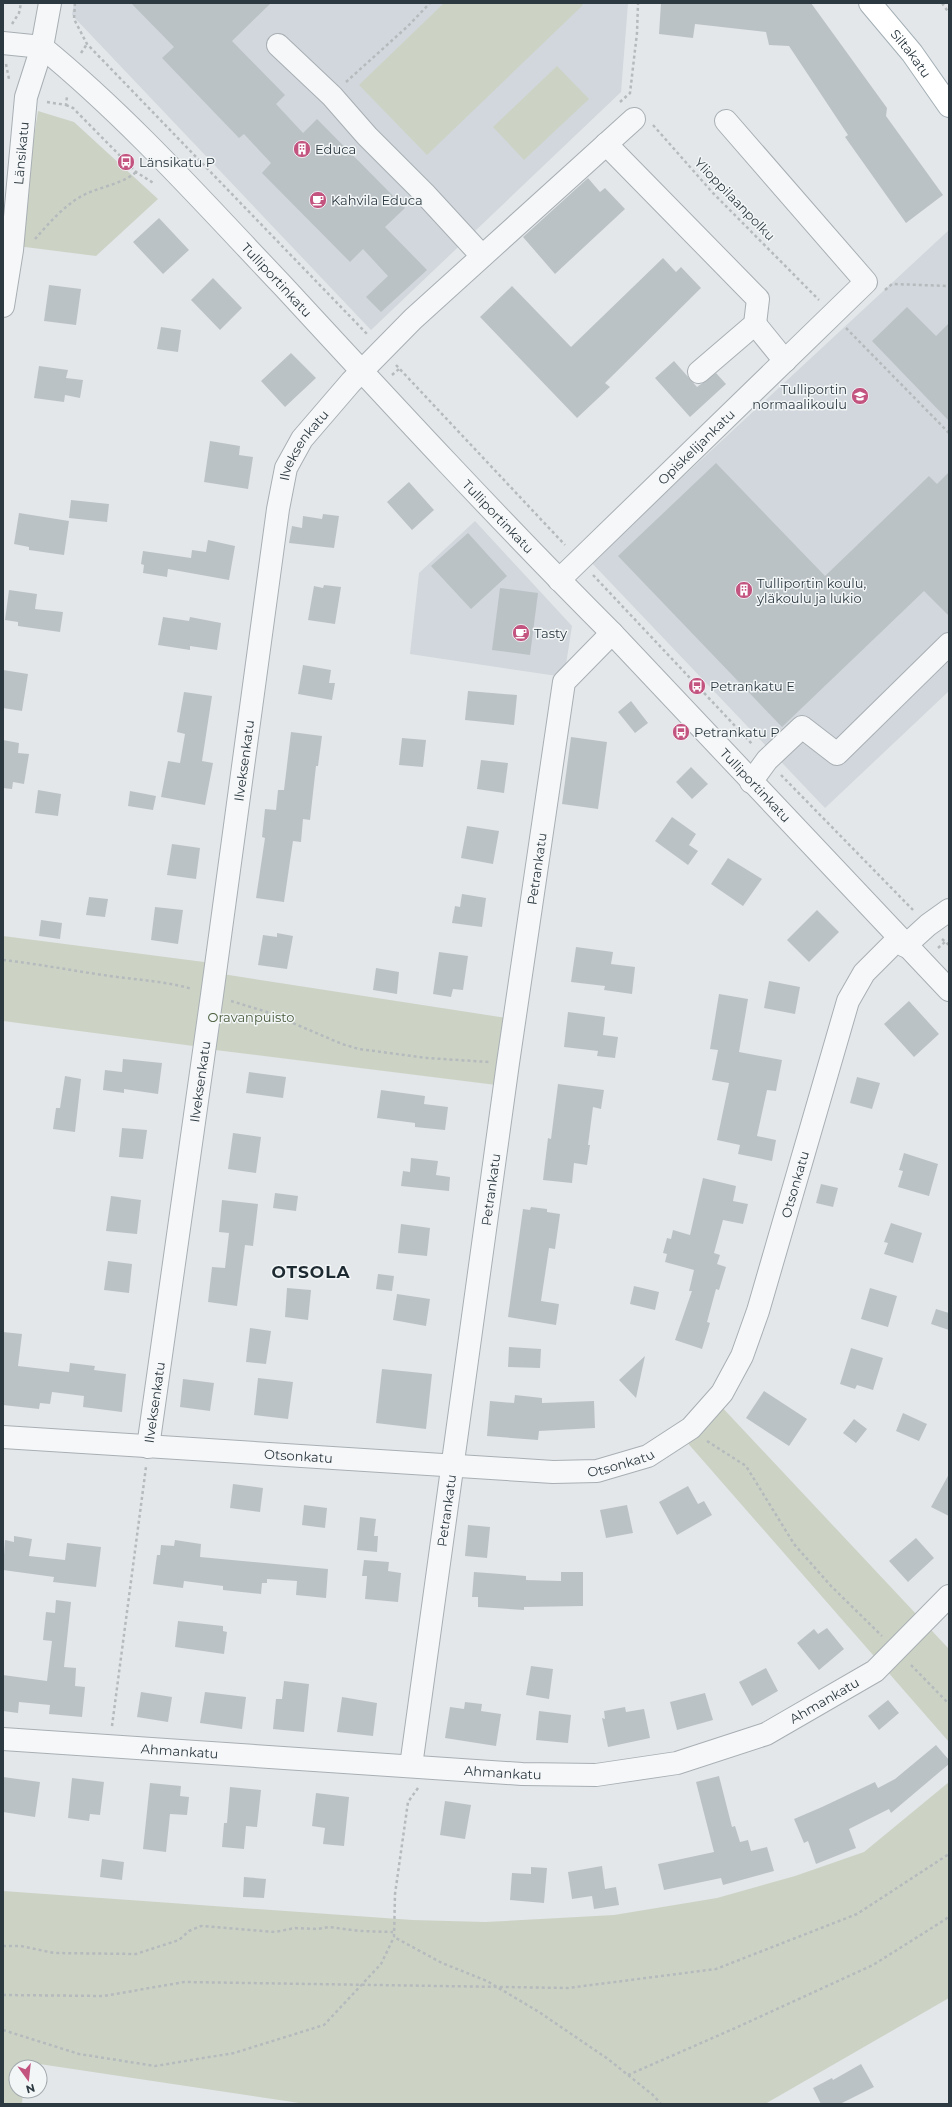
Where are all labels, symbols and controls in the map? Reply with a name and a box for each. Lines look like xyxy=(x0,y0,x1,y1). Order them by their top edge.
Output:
street label: Siltakatu xyxy=(887,26,935,81)
street label: Länsikatu xyxy=(10,121,32,185)
building icon: Educa xyxy=(292,139,312,159)
place label: Educa xyxy=(315,141,356,157)
bus stop icon: Länsikatu P xyxy=(116,152,136,172)
place label: Länsikatu P xyxy=(139,154,215,170)
street label: Ylioppilaanpolku xyxy=(691,154,779,244)
cafe icon: Kahvila Educa xyxy=(308,190,328,210)
place label: Kahvila Educa xyxy=(331,192,423,208)
street label: Tulliportinkatu xyxy=(238,239,316,320)
place label: Tulliportin normaalikoulu xyxy=(752,381,847,412)
school or university icon: Tulliportin normaalikoulu xyxy=(850,386,870,406)
street label: Ilveksenkatu xyxy=(276,406,332,482)
street label: Opiskelijankatu xyxy=(654,406,738,488)
street label: Tulliportinkatu xyxy=(459,476,537,557)
place label: Tulliportin koulu, yläkoulu ja lukio xyxy=(756,575,866,606)
building icon: Tulliportin koulu, yläkoulu ja lukio xyxy=(734,580,754,600)
cafe icon: Tasty xyxy=(511,623,531,643)
place label: Tasty xyxy=(534,625,568,641)
bus stop icon: Petrankatu E xyxy=(687,676,707,696)
place label: Petrankatu E xyxy=(710,678,795,694)
street label: Ilveksenkatu xyxy=(230,719,257,802)
bus stop icon: Petrankatu P xyxy=(671,722,691,742)
place label: Petrankatu P xyxy=(694,724,780,740)
street label: Tulliportinkatu xyxy=(717,745,794,825)
street label: Petrankatu xyxy=(523,832,550,906)
park label: Oravanpuisto xyxy=(208,1009,294,1025)
street label: Ilveksenkatu xyxy=(186,1040,213,1123)
street label: Otsonkatu xyxy=(777,1149,812,1220)
street label: Petrankatu xyxy=(478,1152,503,1227)
district label: OTSOLA xyxy=(271,1262,351,1282)
street label: Ilveksenkatu xyxy=(141,1361,168,1444)
street label: Otsonkatu xyxy=(263,1446,333,1466)
street label: Otsonkatu xyxy=(587,1446,658,1479)
street label: Petrankatu xyxy=(433,1473,459,1548)
street label: Ahmankatu xyxy=(787,1674,862,1727)
street label: Ahmankatu xyxy=(140,1740,219,1762)
street label: Ahmankatu xyxy=(464,1762,542,1782)
north arrow xyxy=(8,2059,48,2099)
text: N xyxy=(24,2081,37,2097)

